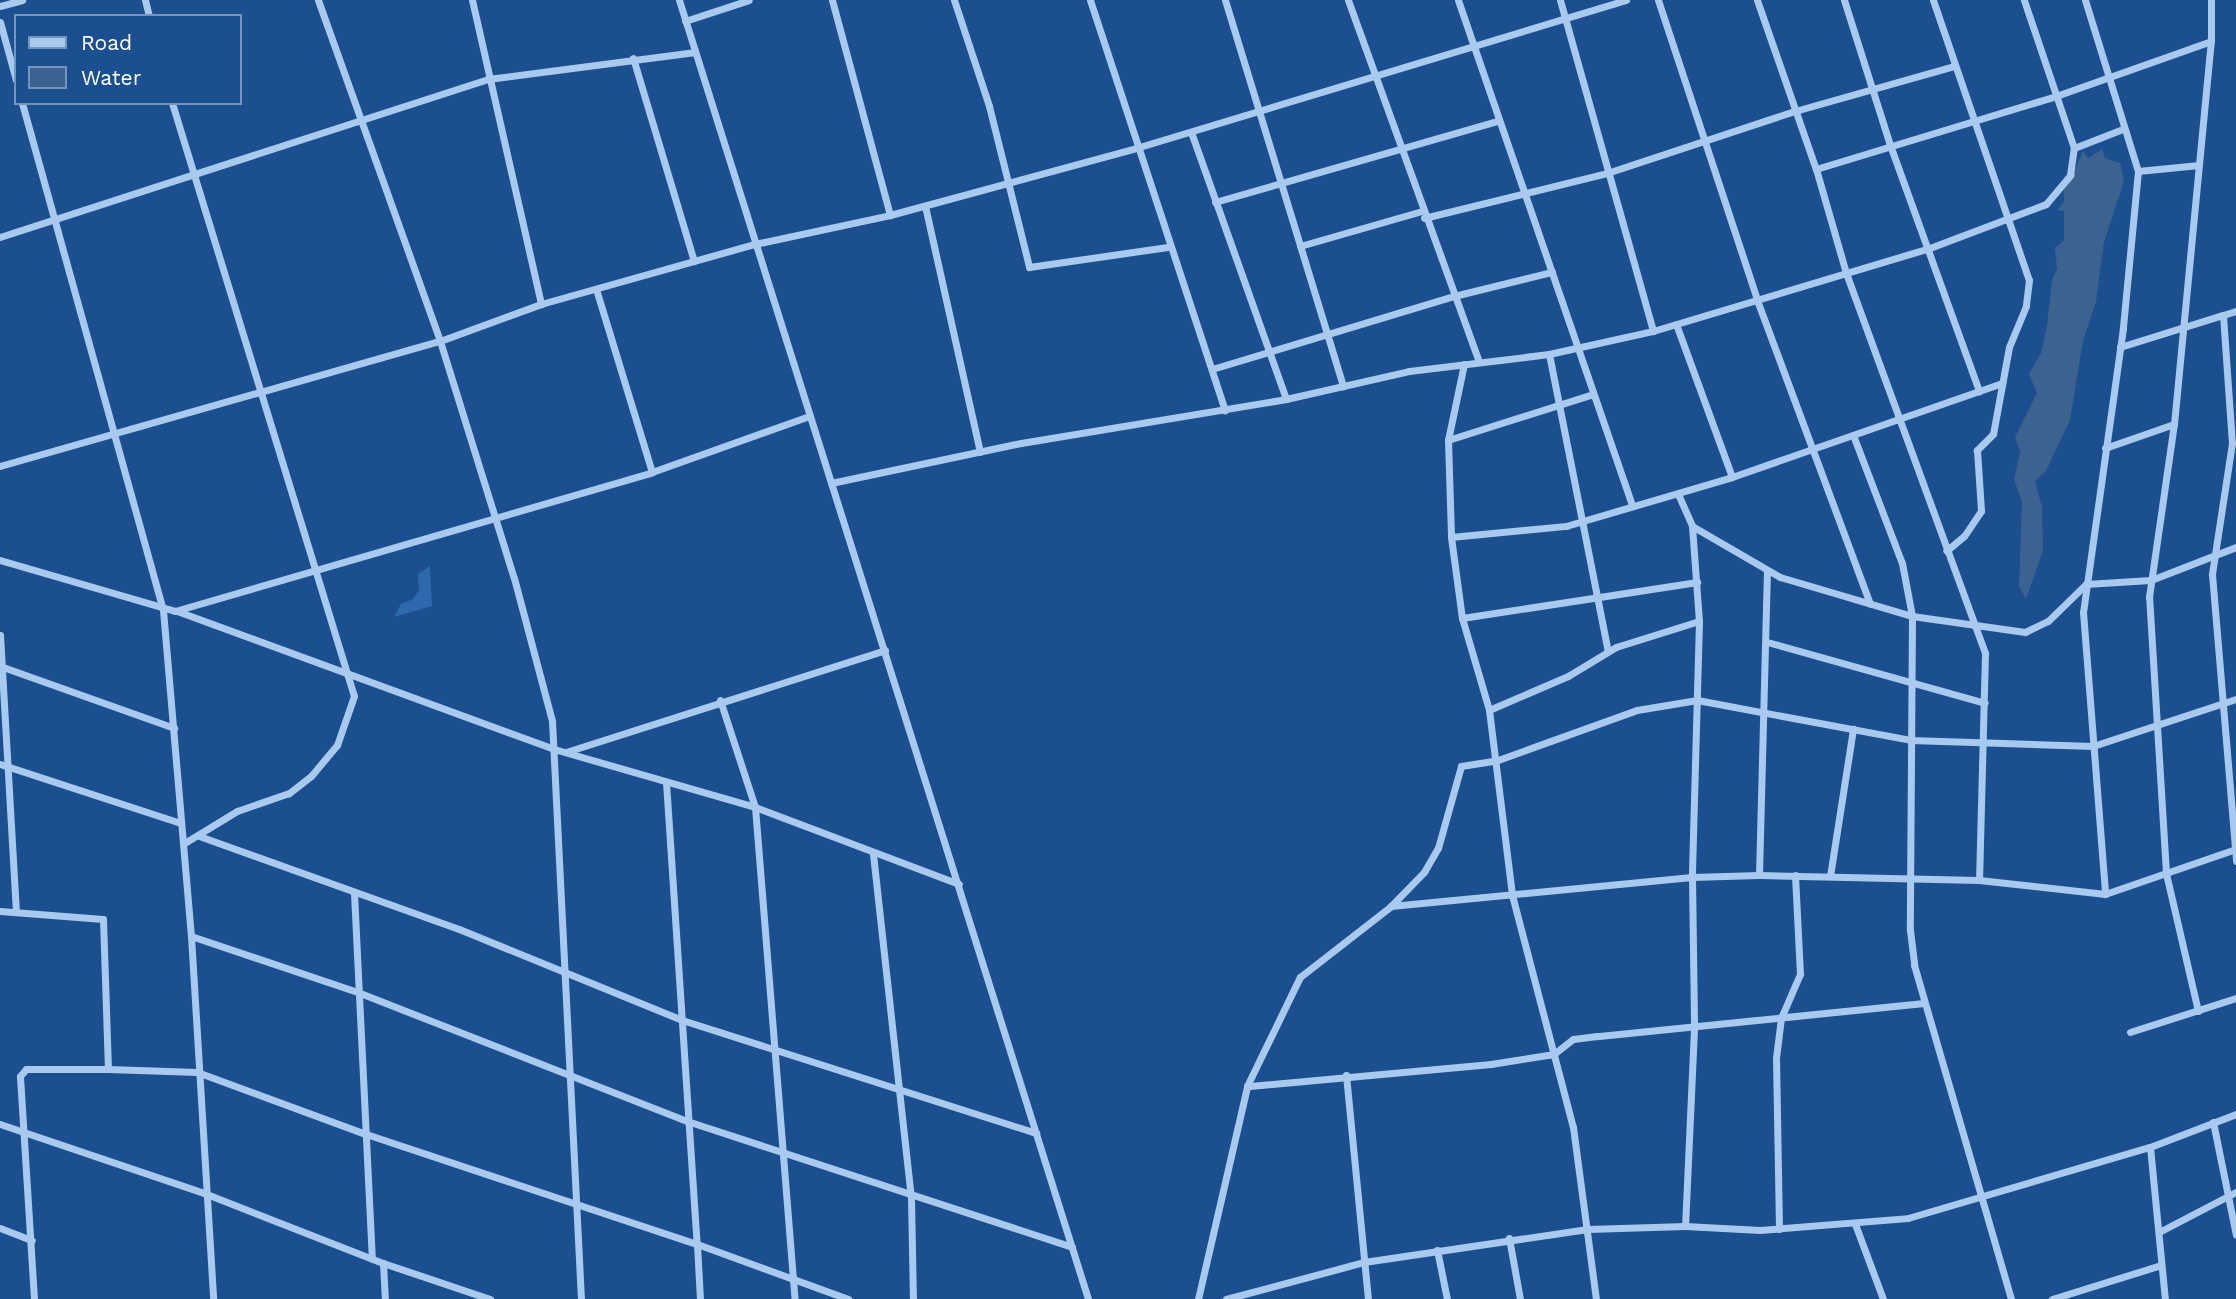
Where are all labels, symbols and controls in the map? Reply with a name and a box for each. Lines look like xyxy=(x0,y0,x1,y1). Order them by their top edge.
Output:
legend xyxy=(14,14,242,105)
text: Road xyxy=(81,30,132,55)
text: Water xyxy=(81,65,141,90)

